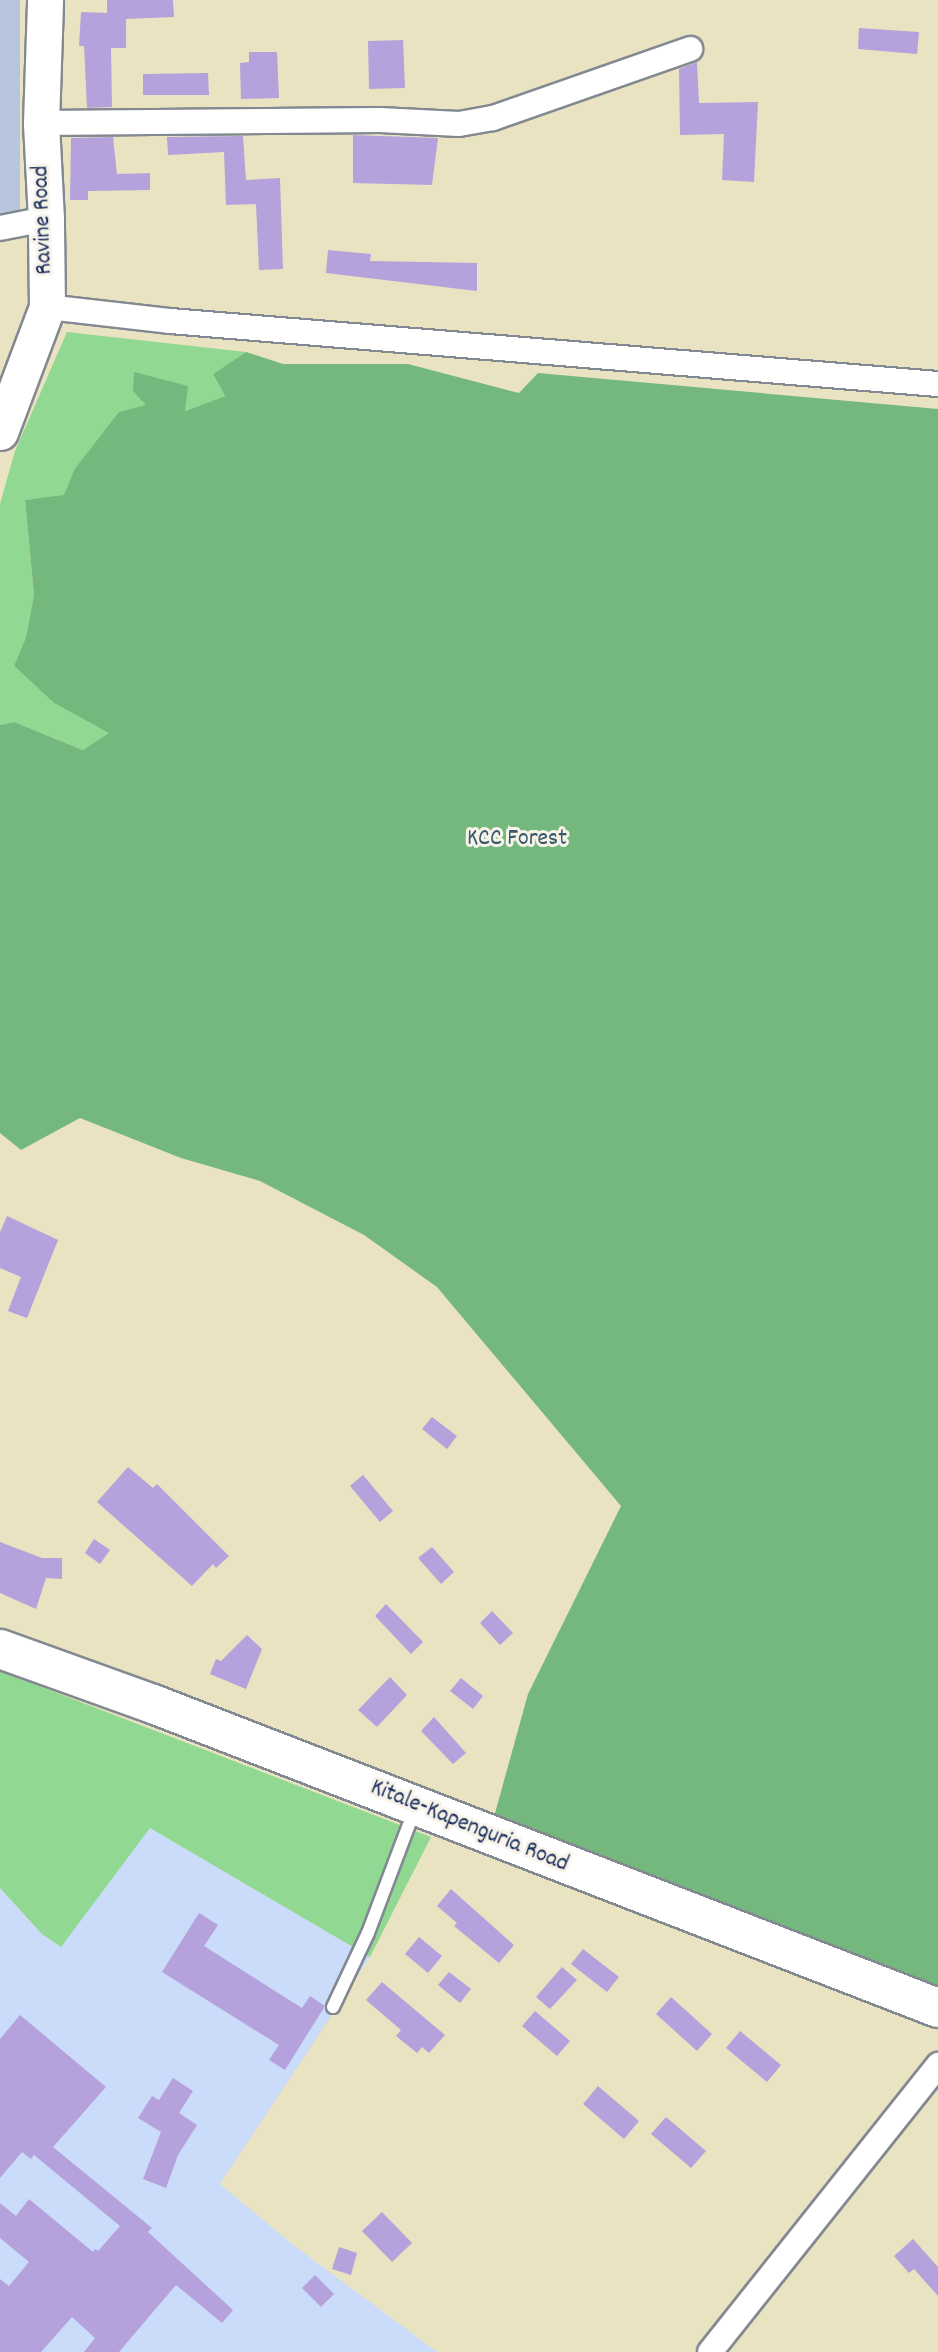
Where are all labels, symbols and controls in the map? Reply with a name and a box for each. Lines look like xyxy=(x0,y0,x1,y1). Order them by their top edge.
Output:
street label: Ravine Road xyxy=(28,165,60,275)
park label: KCC Forest xyxy=(467,826,567,854)
street label: Kitale-Kapenguria Road xyxy=(366,1774,572,1880)

